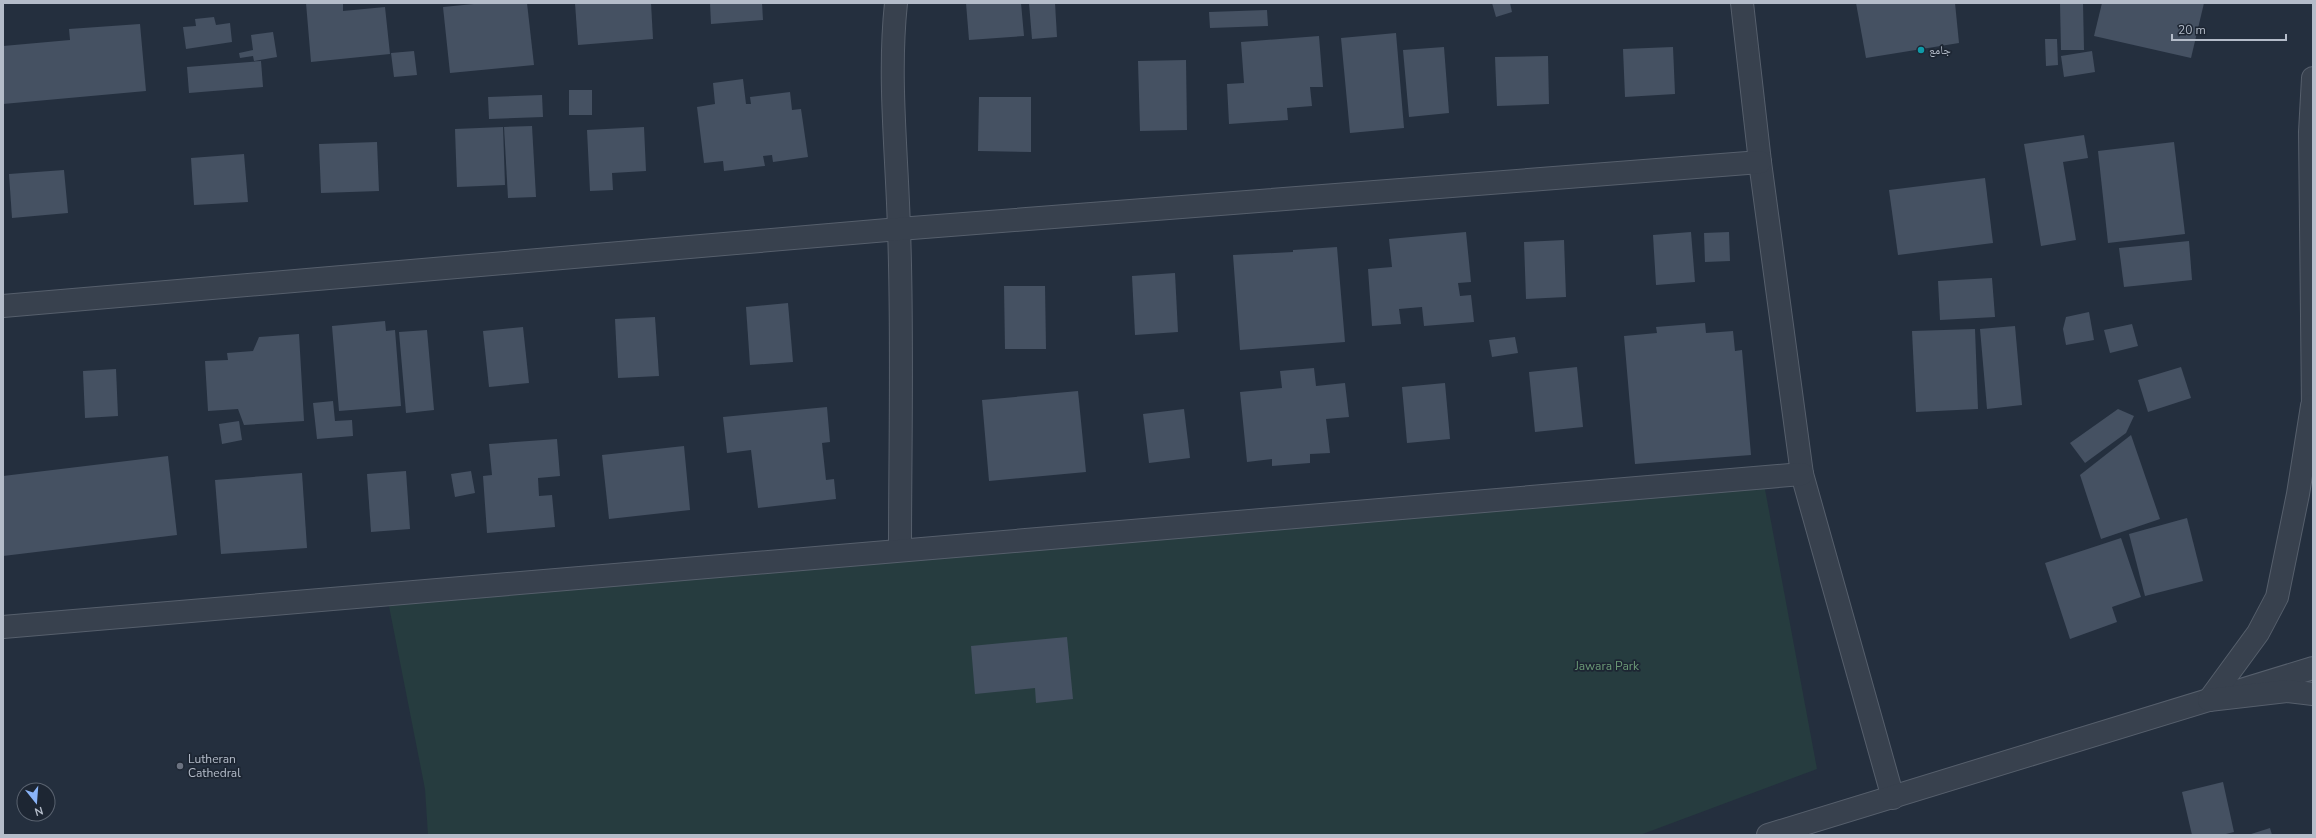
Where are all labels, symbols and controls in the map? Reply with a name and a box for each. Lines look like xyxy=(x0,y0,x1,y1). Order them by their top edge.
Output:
scale bar xyxy=(2172,16,2286,42)
text: 20 m xyxy=(2178,22,2206,38)
place label: جامع xyxy=(1929,42,1951,58)
marker: جامع xyxy=(1916,45,1926,55)
park label: Jawara Park xyxy=(1574,658,1640,674)
place label: Lutheran Cathedral xyxy=(188,751,241,781)
marker: Lutheran Cathedral xyxy=(175,761,185,771)
north arrow xyxy=(16,782,56,822)
text: N xyxy=(33,803,45,819)

